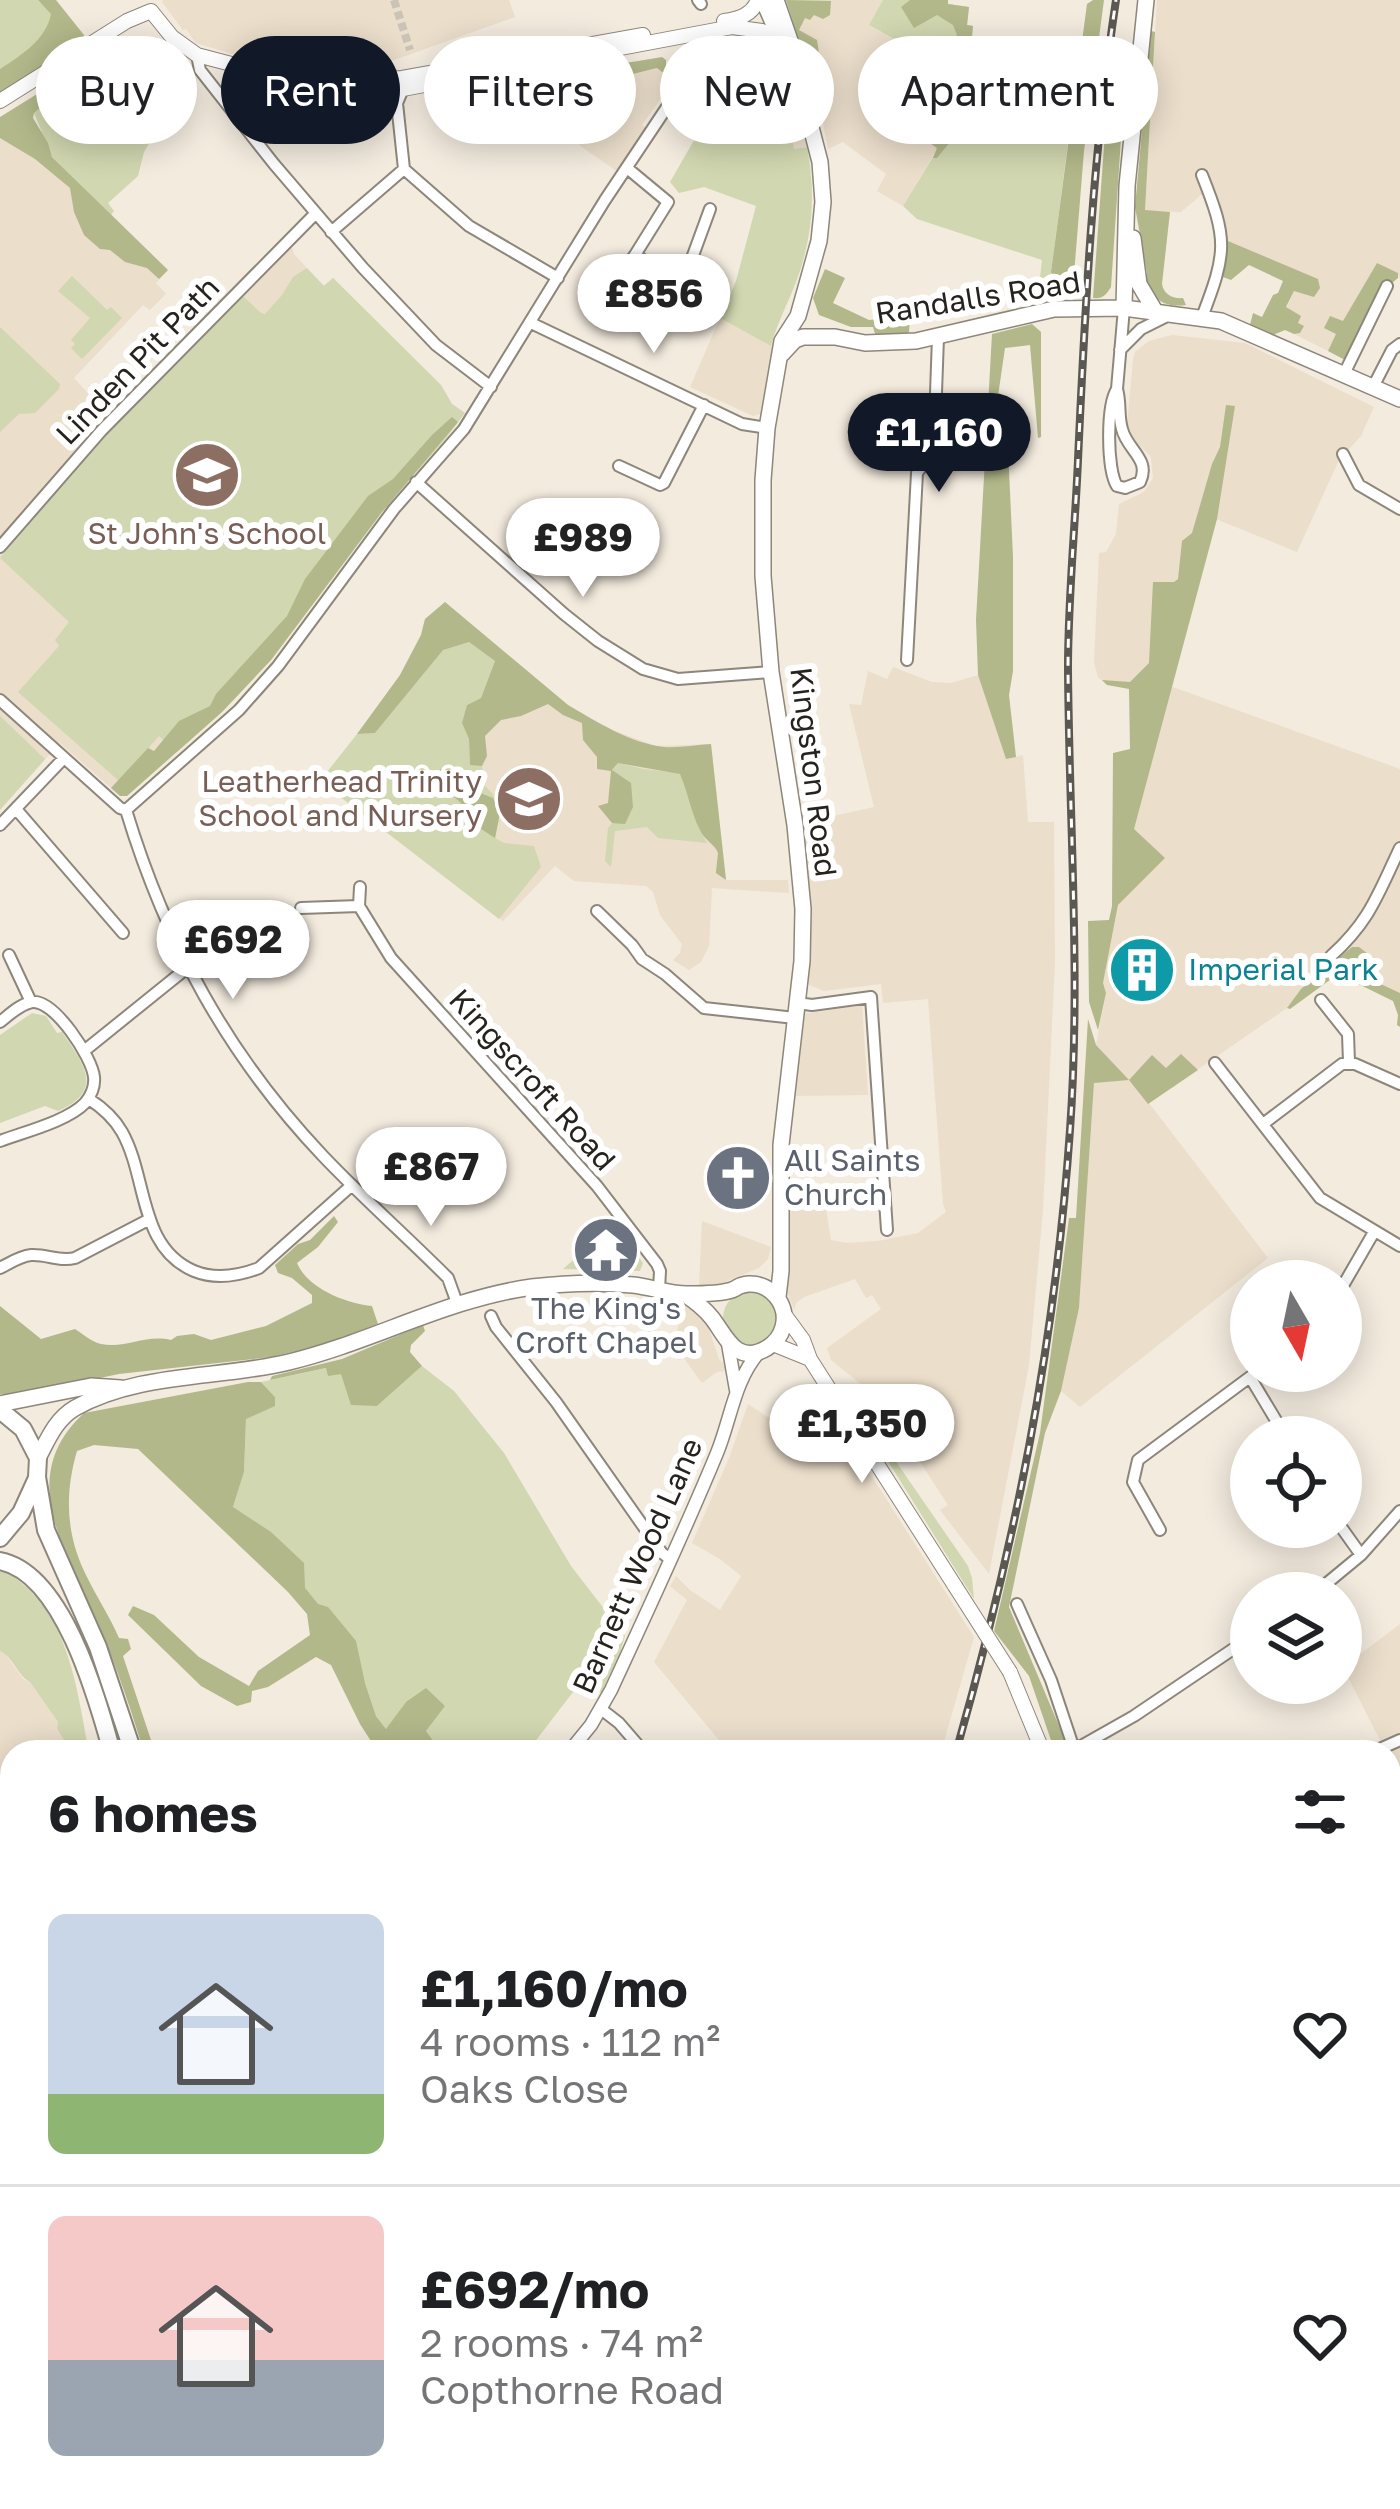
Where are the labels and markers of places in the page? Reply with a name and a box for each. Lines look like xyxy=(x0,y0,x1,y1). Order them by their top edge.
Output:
pin: £856 xyxy=(583,254,725,356)
pin: £1,160 xyxy=(841,393,1037,495)
school or university icon: St John's School xyxy=(172,440,242,510)
pin: £989 xyxy=(512,498,654,600)
place label: St John's School xyxy=(88,515,326,551)
place label: Leatherhead Trinity School and Nursery xyxy=(198,763,482,833)
school or university icon: Leatherhead Trinity School and Nursery xyxy=(494,764,564,834)
pin: £692 xyxy=(162,900,304,1002)
building icon: Imperial Park xyxy=(1107,935,1177,1005)
place label: Imperial Park xyxy=(1188,951,1379,987)
pin: £867 xyxy=(360,1127,502,1229)
place label: All Saints Church xyxy=(784,1142,920,1212)
church icon: All Saints Church xyxy=(703,1143,773,1213)
temple icon: The King's Croft Chapel xyxy=(571,1215,641,1285)
place label: The King's Croft Chapel xyxy=(515,1290,697,1360)
pin: £1,350 xyxy=(764,1384,960,1486)

